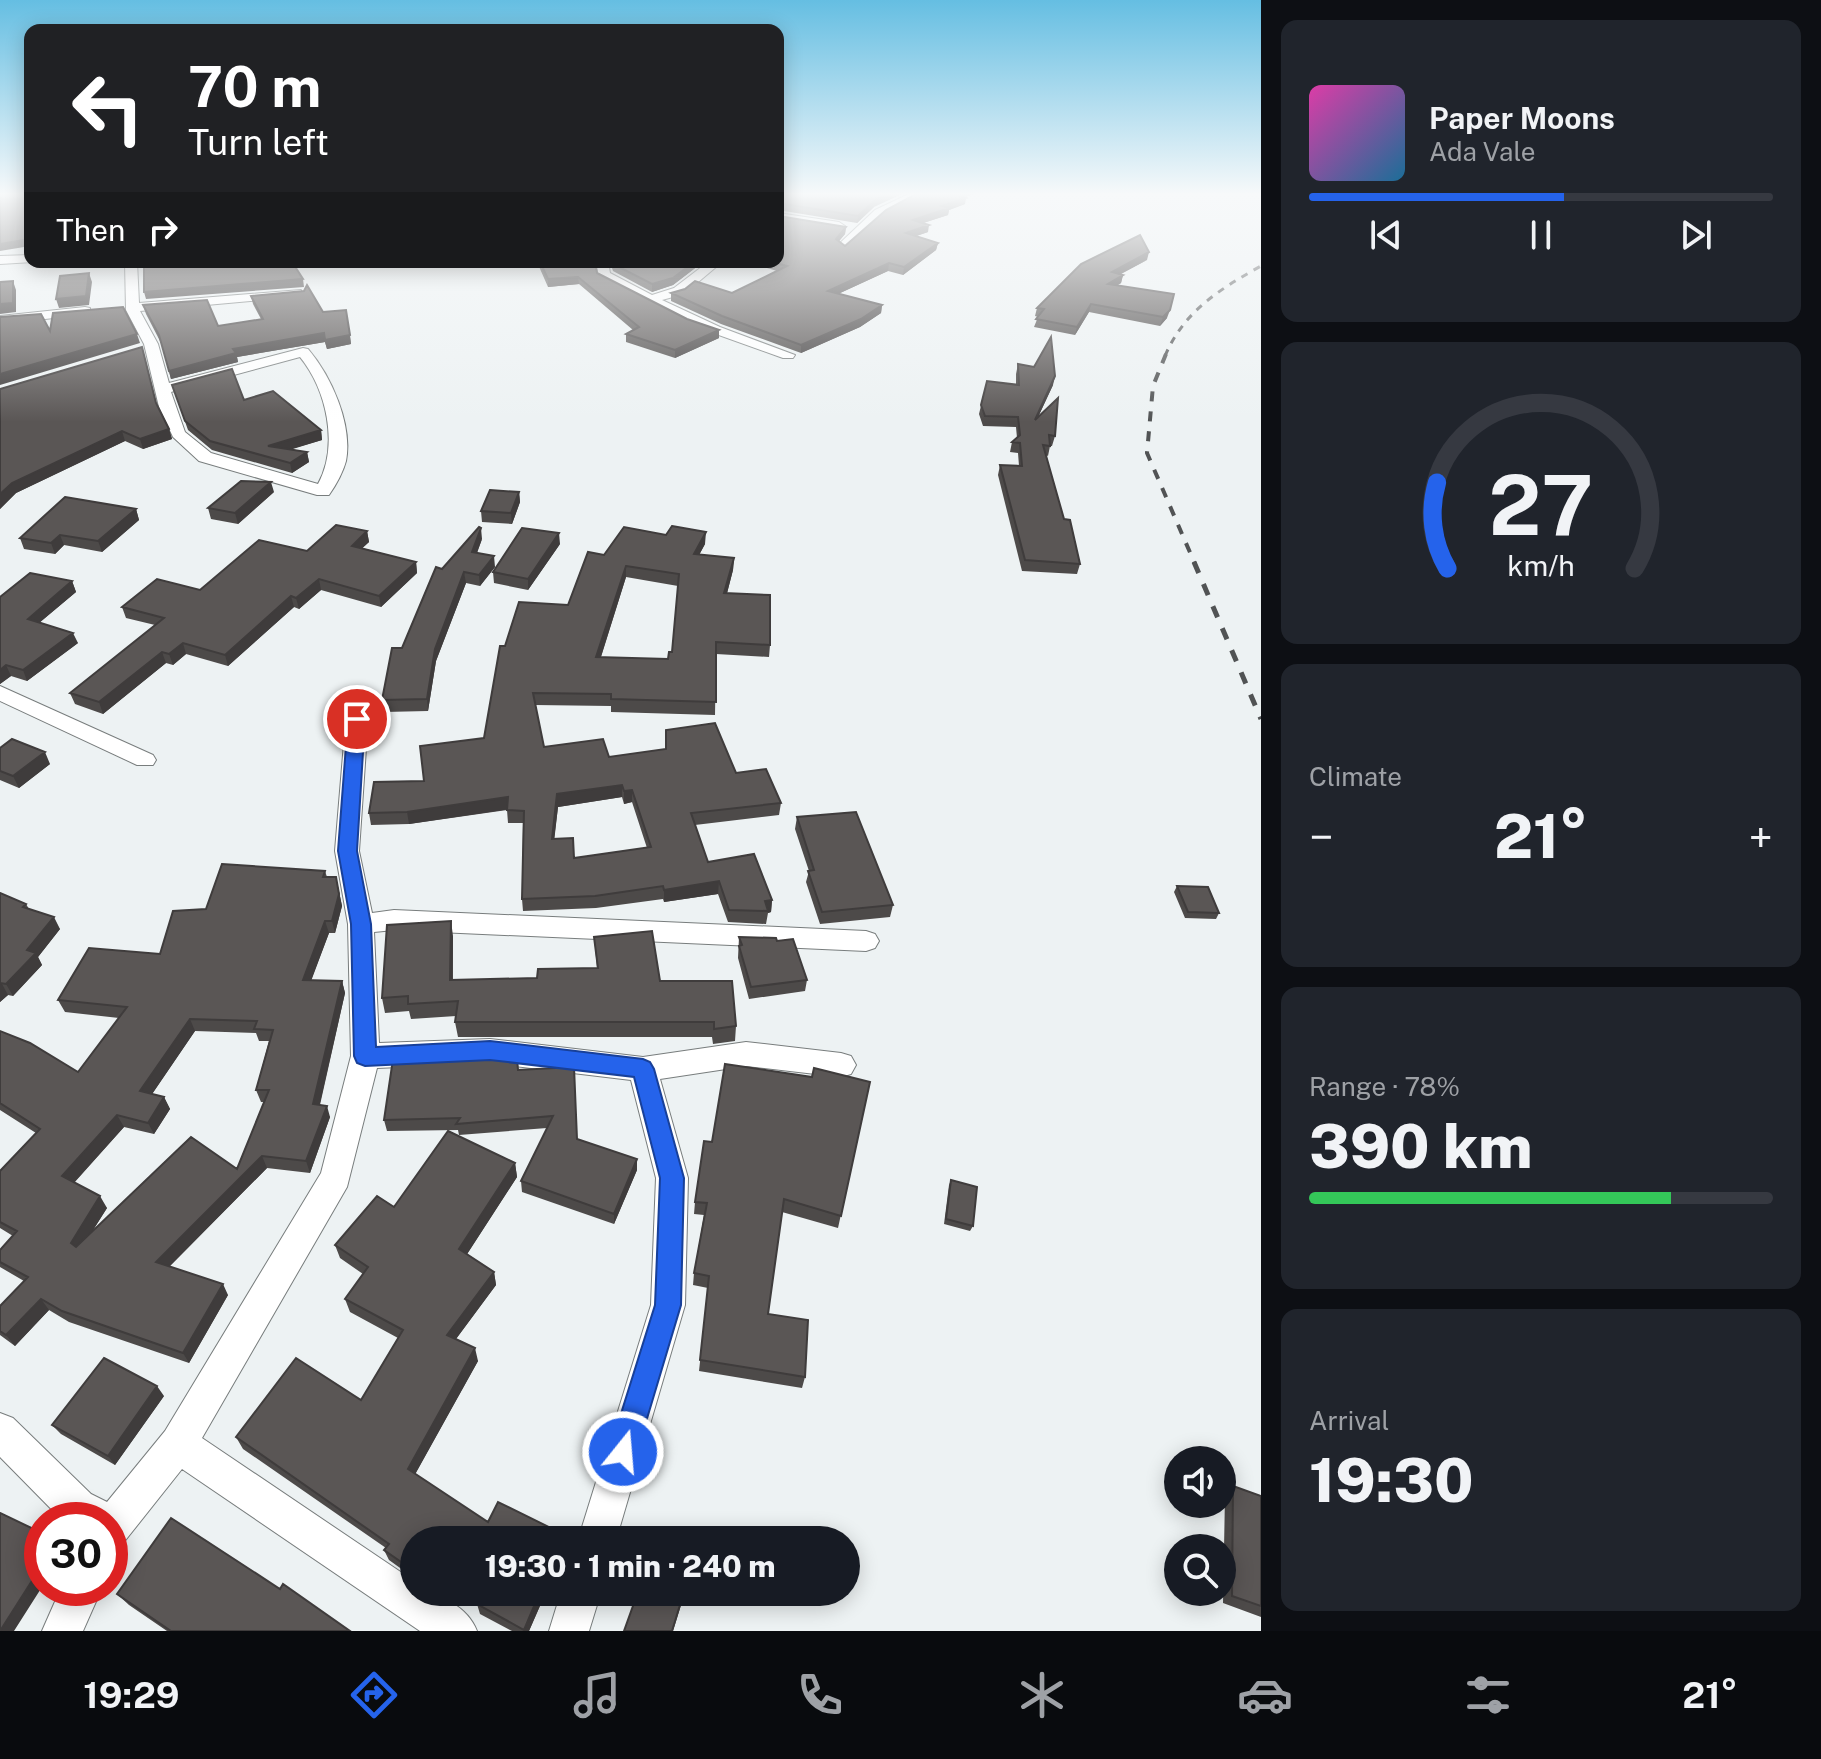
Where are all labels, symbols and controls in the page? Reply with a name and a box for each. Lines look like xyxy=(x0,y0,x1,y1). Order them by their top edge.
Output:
text: 70 m xyxy=(188,54,321,120)
icon: left xyxy=(56,56,160,160)
text: Paper Moons xyxy=(1429,100,1615,136)
text: Turn left xyxy=(188,121,329,163)
text: Ada Vale xyxy=(1429,136,1535,167)
icon: right xyxy=(141,208,185,252)
text: Then xyxy=(56,212,125,248)
icon: previous xyxy=(1364,213,1408,257)
icon: pause xyxy=(1519,213,1563,257)
icon: next xyxy=(1674,213,1718,257)
text: 27 xyxy=(1489,456,1593,554)
text: km/h xyxy=(1507,549,1575,582)
pin xyxy=(323,685,391,753)
icon: arrive xyxy=(335,697,379,741)
text: Climate xyxy=(1309,761,1402,792)
text: 21° xyxy=(1494,801,1588,872)
text: − xyxy=(1309,811,1333,863)
text: + xyxy=(1749,811,1773,863)
text: Range · 78% xyxy=(1309,1071,1460,1102)
text: 390 km xyxy=(1309,1111,1533,1182)
text: Arrival xyxy=(1309,1405,1389,1436)
position arrow xyxy=(581,1410,665,1494)
text: 19:30 xyxy=(1309,1445,1473,1516)
map controls xyxy=(1164,1446,1236,1606)
button: sound xyxy=(1164,1446,1236,1518)
speed limit sign: 30 xyxy=(24,1502,128,1606)
button: search xyxy=(1164,1534,1236,1606)
text: 19:30 · 1 min · 240 m xyxy=(484,1548,776,1584)
icon: directions xyxy=(346,1667,402,1723)
icon: music xyxy=(569,1667,625,1723)
icon: phone xyxy=(792,1667,848,1723)
icon: climate xyxy=(1014,1667,1070,1723)
icon: car xyxy=(1237,1667,1293,1723)
icon: filters xyxy=(1460,1667,1516,1723)
text: 19:29 xyxy=(83,1674,179,1716)
text: 21° xyxy=(1682,1674,1738,1716)

